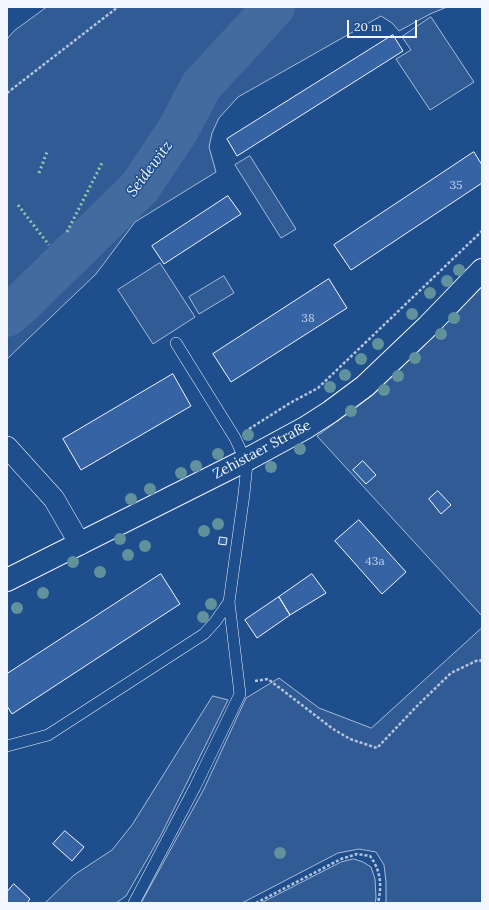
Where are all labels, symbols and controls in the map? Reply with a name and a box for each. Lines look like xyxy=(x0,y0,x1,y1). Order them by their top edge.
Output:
scale bar xyxy=(349,12,419,38)
text: 20 m xyxy=(354,19,382,34)
water label: Seidewitz xyxy=(123,137,177,201)
house number: 35 xyxy=(449,179,463,193)
house number: 38 xyxy=(301,312,315,326)
street label: Zehistaer Straße xyxy=(210,417,314,483)
house number: 43a xyxy=(365,555,385,569)

